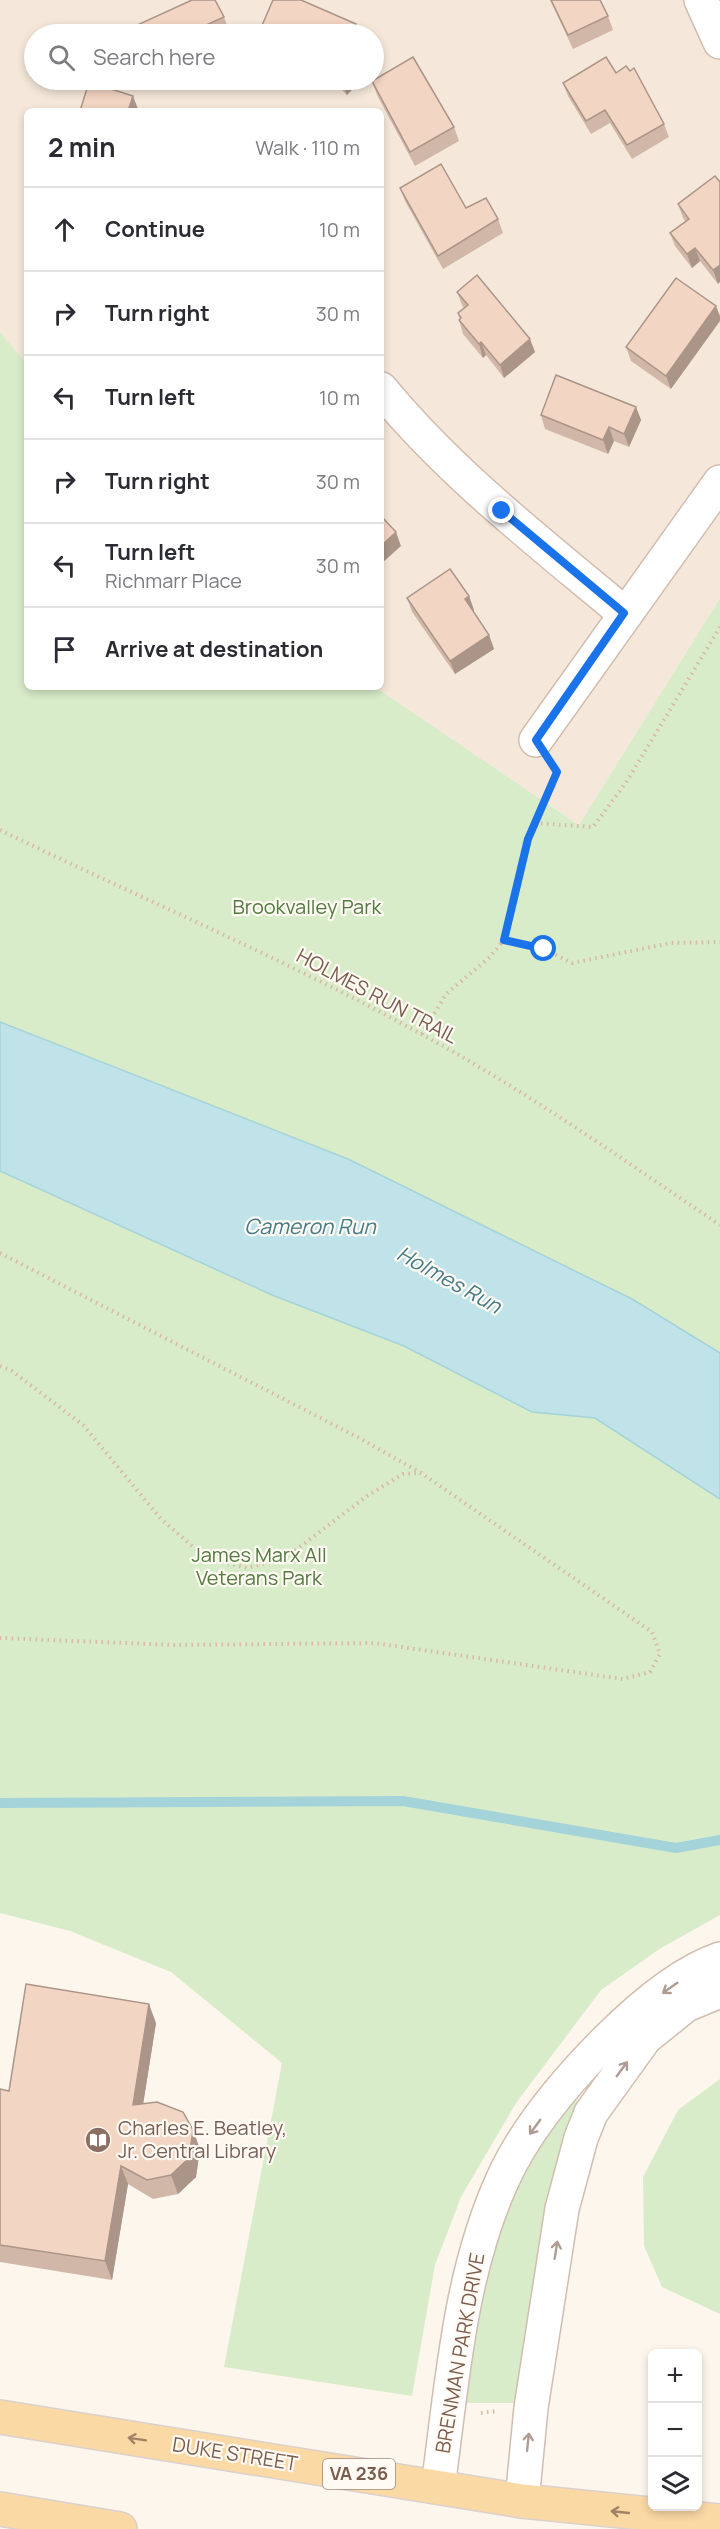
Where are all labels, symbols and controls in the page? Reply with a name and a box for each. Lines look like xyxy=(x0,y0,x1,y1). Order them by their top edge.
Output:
search box xyxy=(24,24,384,90)
icon: search xyxy=(45,41,78,74)
text: Search here xyxy=(93,42,215,72)
text: 2 min xyxy=(48,129,116,165)
text: Walk · 110 m xyxy=(255,134,360,161)
icon: ahead xyxy=(48,213,81,246)
text: Continue xyxy=(105,214,205,244)
text: 10 m xyxy=(319,216,360,243)
icon: right xyxy=(48,297,81,330)
text: Turn right xyxy=(105,298,210,328)
text: 30 m xyxy=(316,300,360,327)
icon: left xyxy=(48,381,81,414)
text: Turn left xyxy=(105,382,195,412)
text: 10 m xyxy=(319,384,360,411)
icon: right xyxy=(48,465,81,498)
text: Turn right xyxy=(105,466,210,496)
text: 30 m xyxy=(316,468,360,495)
route end xyxy=(488,497,514,523)
text: Turn left xyxy=(105,537,195,567)
icon: left xyxy=(48,549,81,582)
text: 30 m xyxy=(316,552,360,579)
text: Richmarr Place xyxy=(105,567,242,594)
icon: arrive xyxy=(48,633,81,666)
text: Arrive at destination xyxy=(105,634,323,664)
park label: Brookvalley Park xyxy=(233,893,382,920)
route start xyxy=(530,935,556,961)
street label: HOLMES RUN TRAIL xyxy=(292,942,463,1049)
water label: Cameron Run xyxy=(244,1212,377,1240)
water label: Holmes Run xyxy=(392,1239,508,1320)
park label: James Marx All Veterans Park xyxy=(191,1541,327,1591)
one-way arrow xyxy=(662,1982,679,1994)
one-way arrow xyxy=(615,2061,628,2077)
place label: Charles E. Beatley, Jr. Central Library xyxy=(118,2114,287,2164)
one-way arrow xyxy=(529,2118,541,2134)
library icon: Charles E. Beatley, Jr. Central Library xyxy=(83,2125,113,2155)
one-way arrow xyxy=(551,2240,562,2260)
street label: BRENMAN PARK DRIVE xyxy=(429,2251,490,2455)
map controls xyxy=(648,2349,702,2511)
button: + xyxy=(648,2349,702,2403)
button: − xyxy=(648,2403,702,2457)
street label: DUKE STREET xyxy=(171,2430,300,2477)
one-way arrow xyxy=(127,2433,147,2444)
one-way arrow xyxy=(523,2433,534,2453)
button: layers xyxy=(648,2457,702,2511)
road number: VA 236 xyxy=(323,2459,395,2489)
one-way arrow xyxy=(611,2506,630,2517)

